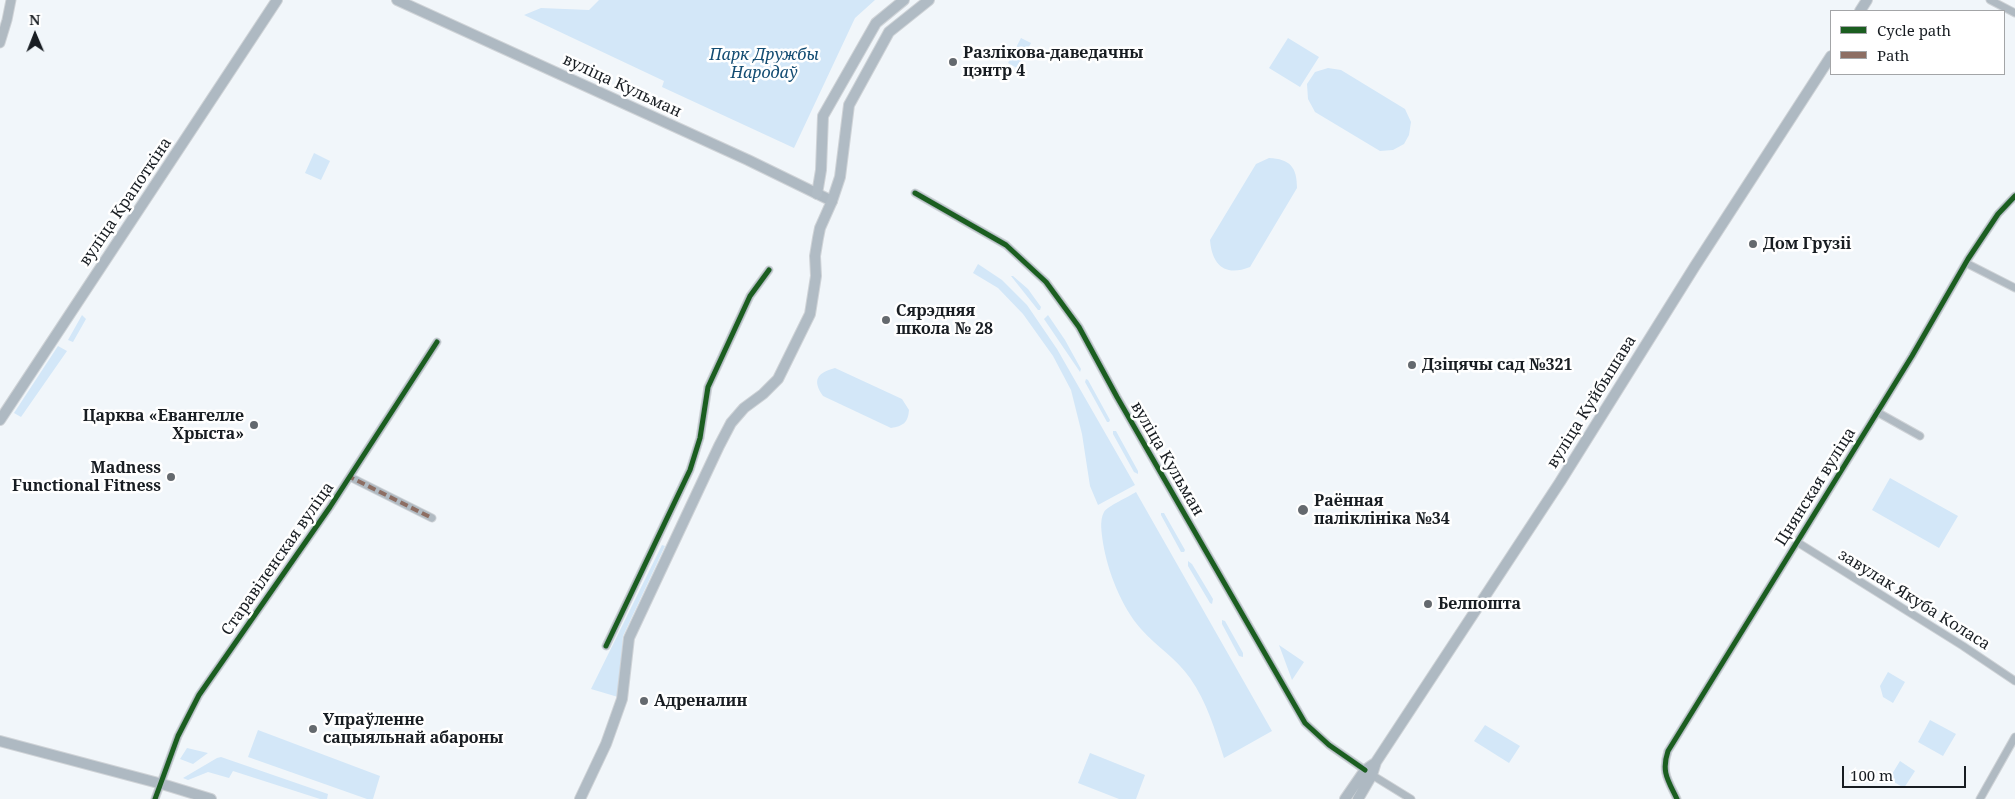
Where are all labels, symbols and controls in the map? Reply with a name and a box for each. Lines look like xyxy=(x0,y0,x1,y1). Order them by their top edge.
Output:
north arrow xyxy=(10,10,60,60)
text: N xyxy=(29,10,40,29)
legend xyxy=(1830,10,2005,75)
text: Cycle path xyxy=(1877,20,1951,40)
place label: Разлікова-даведачны цэнтр 4 xyxy=(963,43,1143,81)
park label: Парк Дружбы Народаў xyxy=(709,45,819,83)
text: Path xyxy=(1877,45,1909,65)
street label: вуліца Кульман xyxy=(560,50,684,122)
marker: Разлікова-даведачны цэнтр 4 xyxy=(947,56,959,68)
street label: вуліца Крапоткіна xyxy=(76,134,176,270)
place label: Дом Грузіі xyxy=(1763,234,1851,254)
marker: Дом Грузіі xyxy=(1747,238,1759,250)
place label: Сярэдняя школа № 28 xyxy=(896,301,993,339)
marker: Сярэдняя школа № 28 xyxy=(880,314,892,326)
street label: вуліца Куйбышава xyxy=(1543,332,1641,472)
place label: Дзіцячы сад №321 xyxy=(1422,355,1573,375)
marker: Дзіцячы сад №321 xyxy=(1406,359,1418,371)
street label: вуліца Кульман xyxy=(1126,398,1208,520)
place label: Царква «Евангелле Хрыста» xyxy=(83,406,244,444)
marker: Царква «Евангелле Хрыста» xyxy=(248,419,260,431)
street label: Цнянская вуліца xyxy=(1772,424,1860,550)
place label: Madness Functional Fitness xyxy=(12,458,161,496)
marker: Madness Functional Fitness xyxy=(165,471,177,483)
street label: Старавіленская вуліца xyxy=(218,479,338,639)
place label: Раённая паліклініка №34 xyxy=(1314,491,1450,529)
marker: Раённая паліклініка №34 xyxy=(1296,503,1310,517)
street label: завулак Якуба Коласа xyxy=(1835,545,1993,655)
place label: Белпошта xyxy=(1438,594,1521,614)
marker: Белпошта xyxy=(1422,598,1434,610)
place label: Адреналин xyxy=(654,691,747,711)
marker: Адреналин xyxy=(638,695,650,707)
place label: Упраўленне сацыяльнай абароны xyxy=(323,710,503,748)
marker: Упраўленне сацыяльнай абароны xyxy=(307,723,319,735)
scale bar xyxy=(1845,756,1969,788)
text: 100 m xyxy=(1850,765,1893,785)

